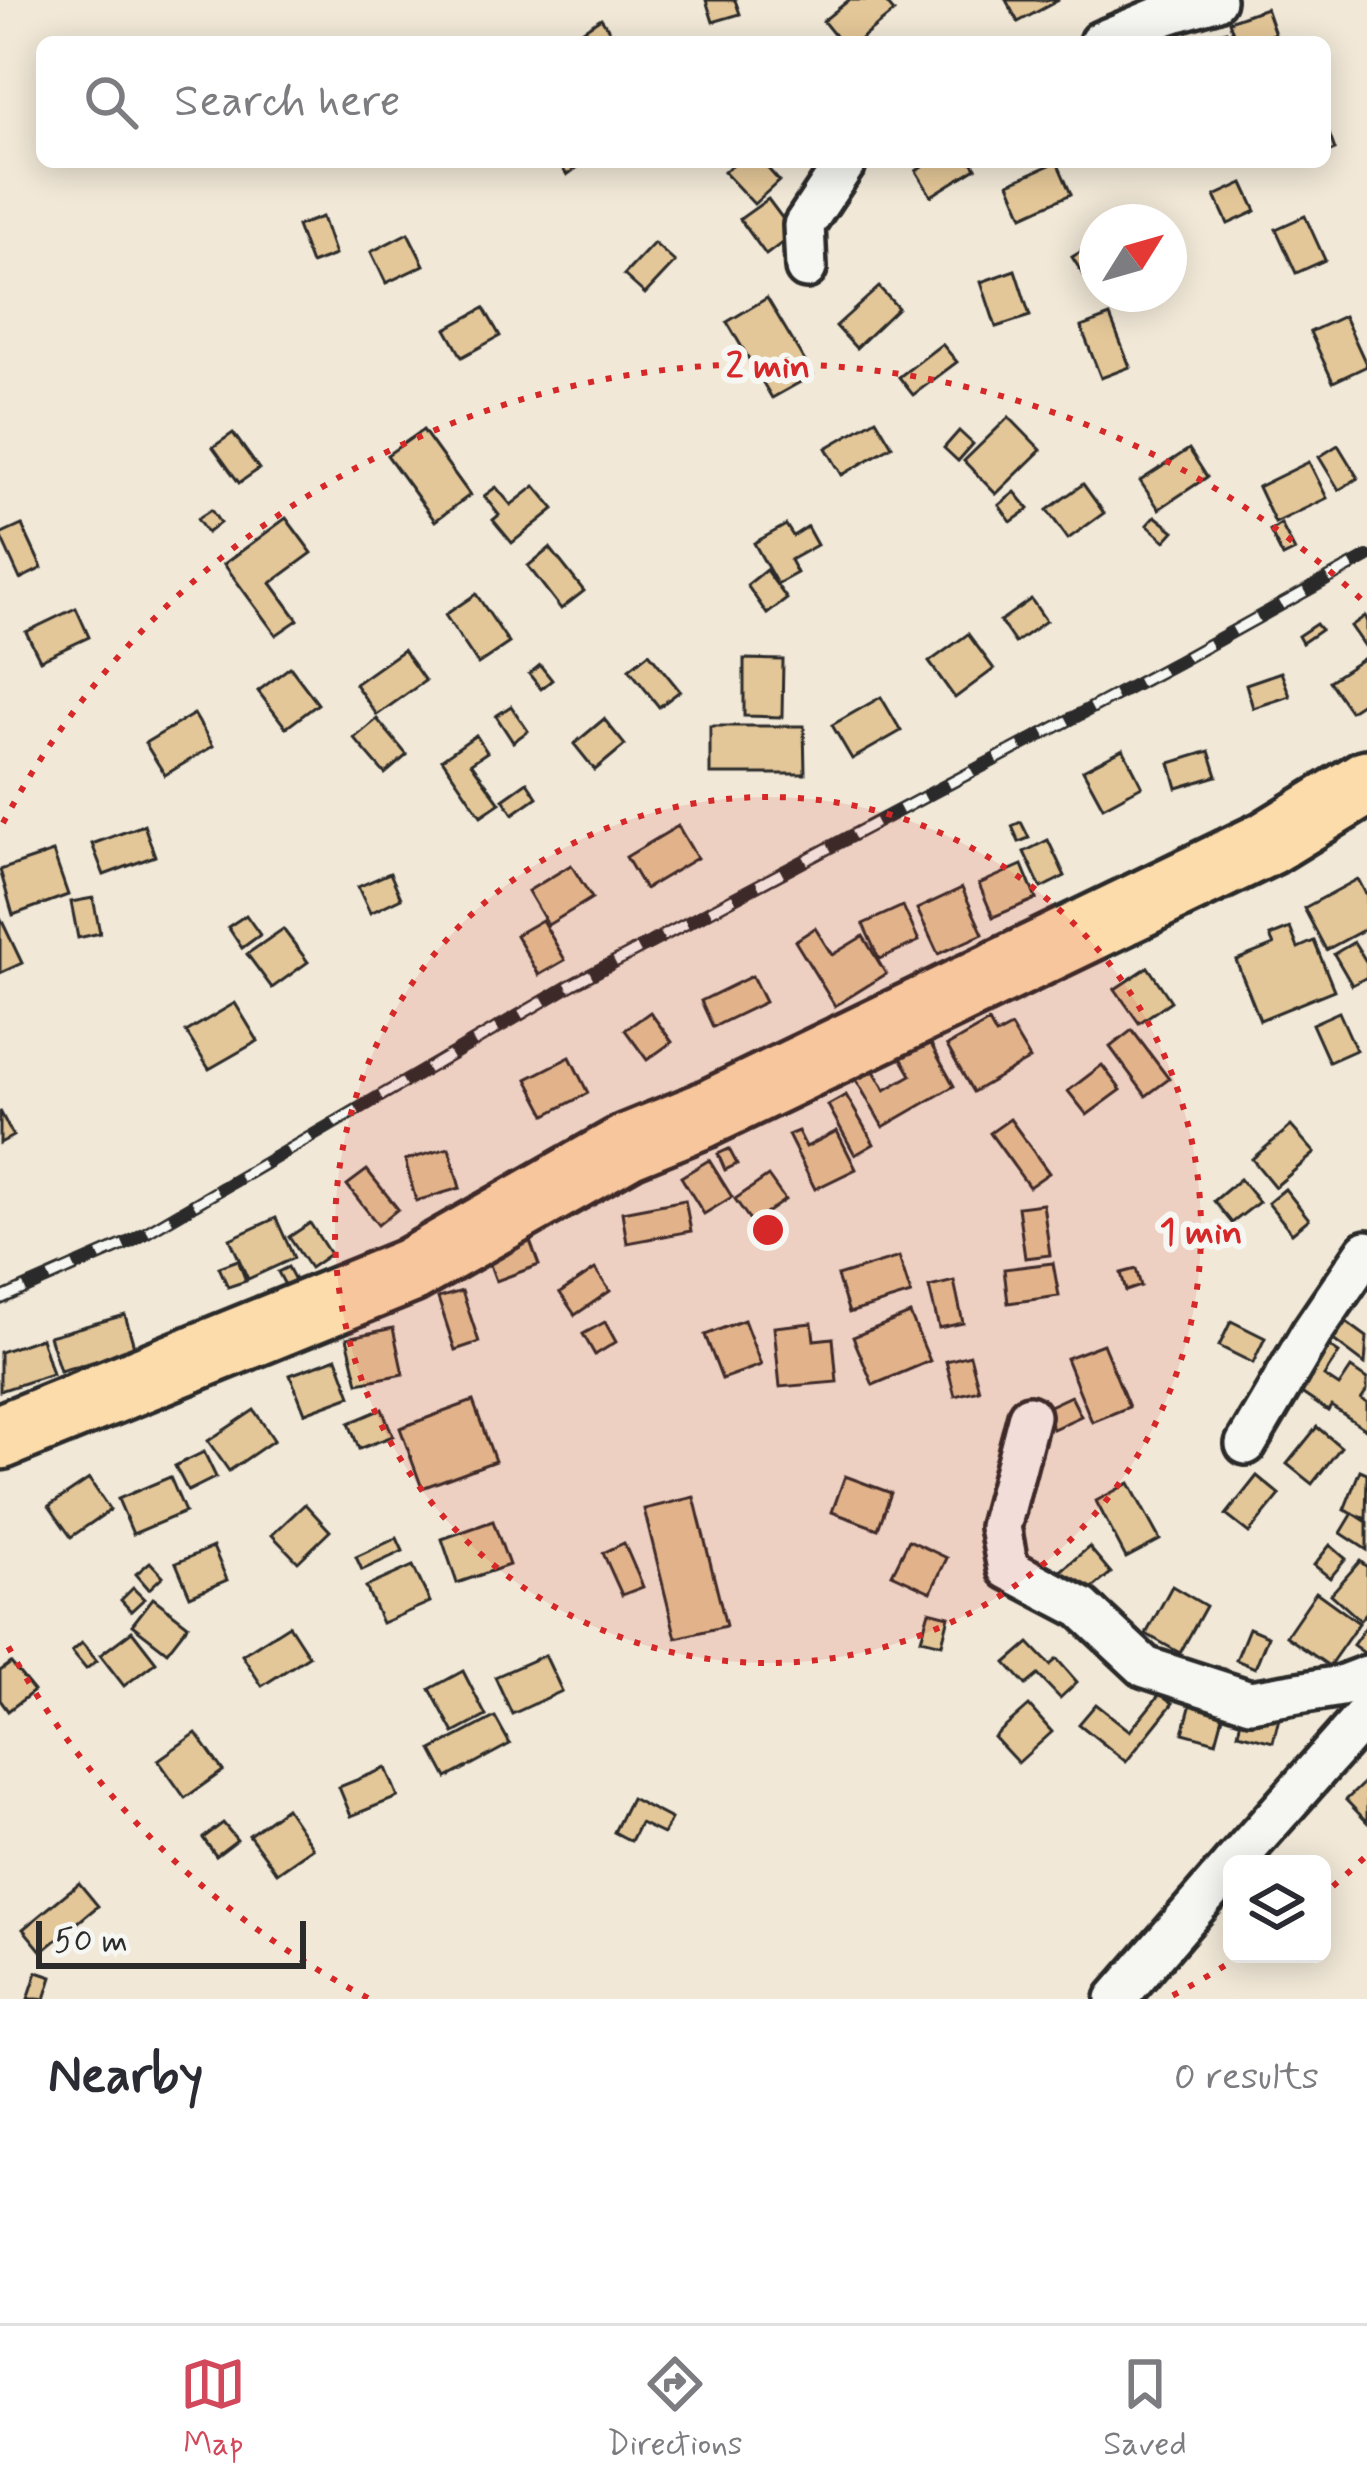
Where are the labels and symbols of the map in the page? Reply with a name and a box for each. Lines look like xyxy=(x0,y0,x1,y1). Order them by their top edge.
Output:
north arrow xyxy=(1079,204,1187,312)
text: 2 min xyxy=(726,344,810,391)
centre of rings xyxy=(747,1209,789,1251)
text: 1 min xyxy=(1160,1210,1242,1257)
scale bar xyxy=(36,1915,306,1968)

